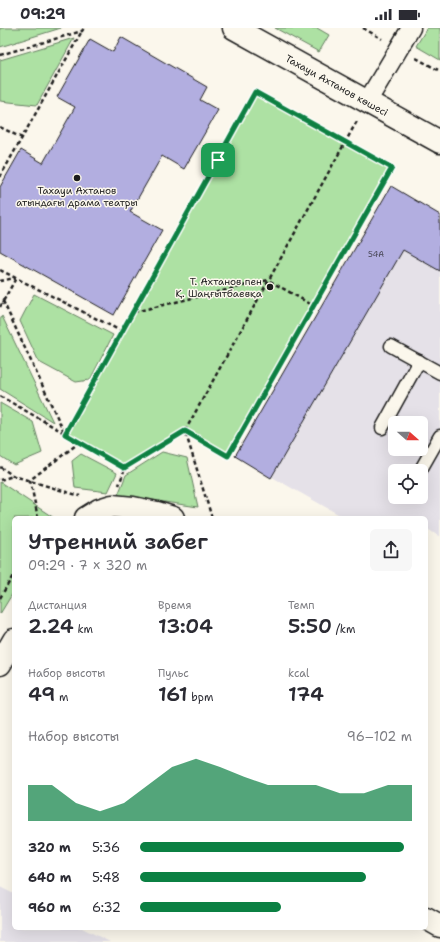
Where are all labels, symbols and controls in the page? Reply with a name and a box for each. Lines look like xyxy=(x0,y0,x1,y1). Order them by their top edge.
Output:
text: 09:29 xyxy=(20,4,66,24)
street label: Тахауи Ахтанов көшесі xyxy=(283,52,391,119)
pin xyxy=(201,143,235,177)
icon: arrive xyxy=(207,149,229,171)
marker: Тахауи Ахтанов атындағы драма театры xyxy=(72,173,82,183)
place label: Тахауи Ахтанов атындағы драма театры xyxy=(16,184,138,209)
house number: 54А xyxy=(368,249,384,260)
place label: Т. Ахтанов пен Қ. Шаңғытбаевқа xyxy=(175,275,263,300)
marker: Т. Ахтанов пен Қ. Шаңғытбаевқа xyxy=(265,282,275,292)
north arrow xyxy=(388,416,428,456)
map controls xyxy=(388,416,428,504)
button: locate xyxy=(388,464,428,504)
text: Утренний забег xyxy=(28,527,208,556)
button: share xyxy=(370,529,412,571)
text: 09:29 · 7 × 320 m xyxy=(28,557,147,574)
text: Дистанция xyxy=(28,598,87,613)
text: Время xyxy=(158,598,192,613)
text: Темп xyxy=(288,598,315,613)
text: 2.24 xyxy=(28,613,74,639)
text: 13:04 xyxy=(158,613,213,639)
text: 5:50 xyxy=(288,613,332,639)
text: km xyxy=(74,622,93,637)
text: /km xyxy=(332,622,355,637)
text: Набор высоты xyxy=(28,666,105,681)
text: Пульс xyxy=(158,666,189,681)
text: kcal xyxy=(288,666,309,681)
text: 49 xyxy=(28,681,55,707)
text: 161 xyxy=(158,681,188,707)
text: 174 xyxy=(288,681,324,707)
text: m xyxy=(55,690,69,705)
text: bpm xyxy=(188,690,213,705)
text: Набор высоты xyxy=(28,728,119,745)
text: 96–102 m xyxy=(347,728,412,745)
text: 320 m xyxy=(28,839,71,856)
text: 5:36 xyxy=(92,839,120,856)
text: 640 m xyxy=(28,869,72,886)
text: 5:48 xyxy=(92,869,120,886)
text: 960 m xyxy=(28,899,71,916)
text: 6:32 xyxy=(92,899,121,916)

